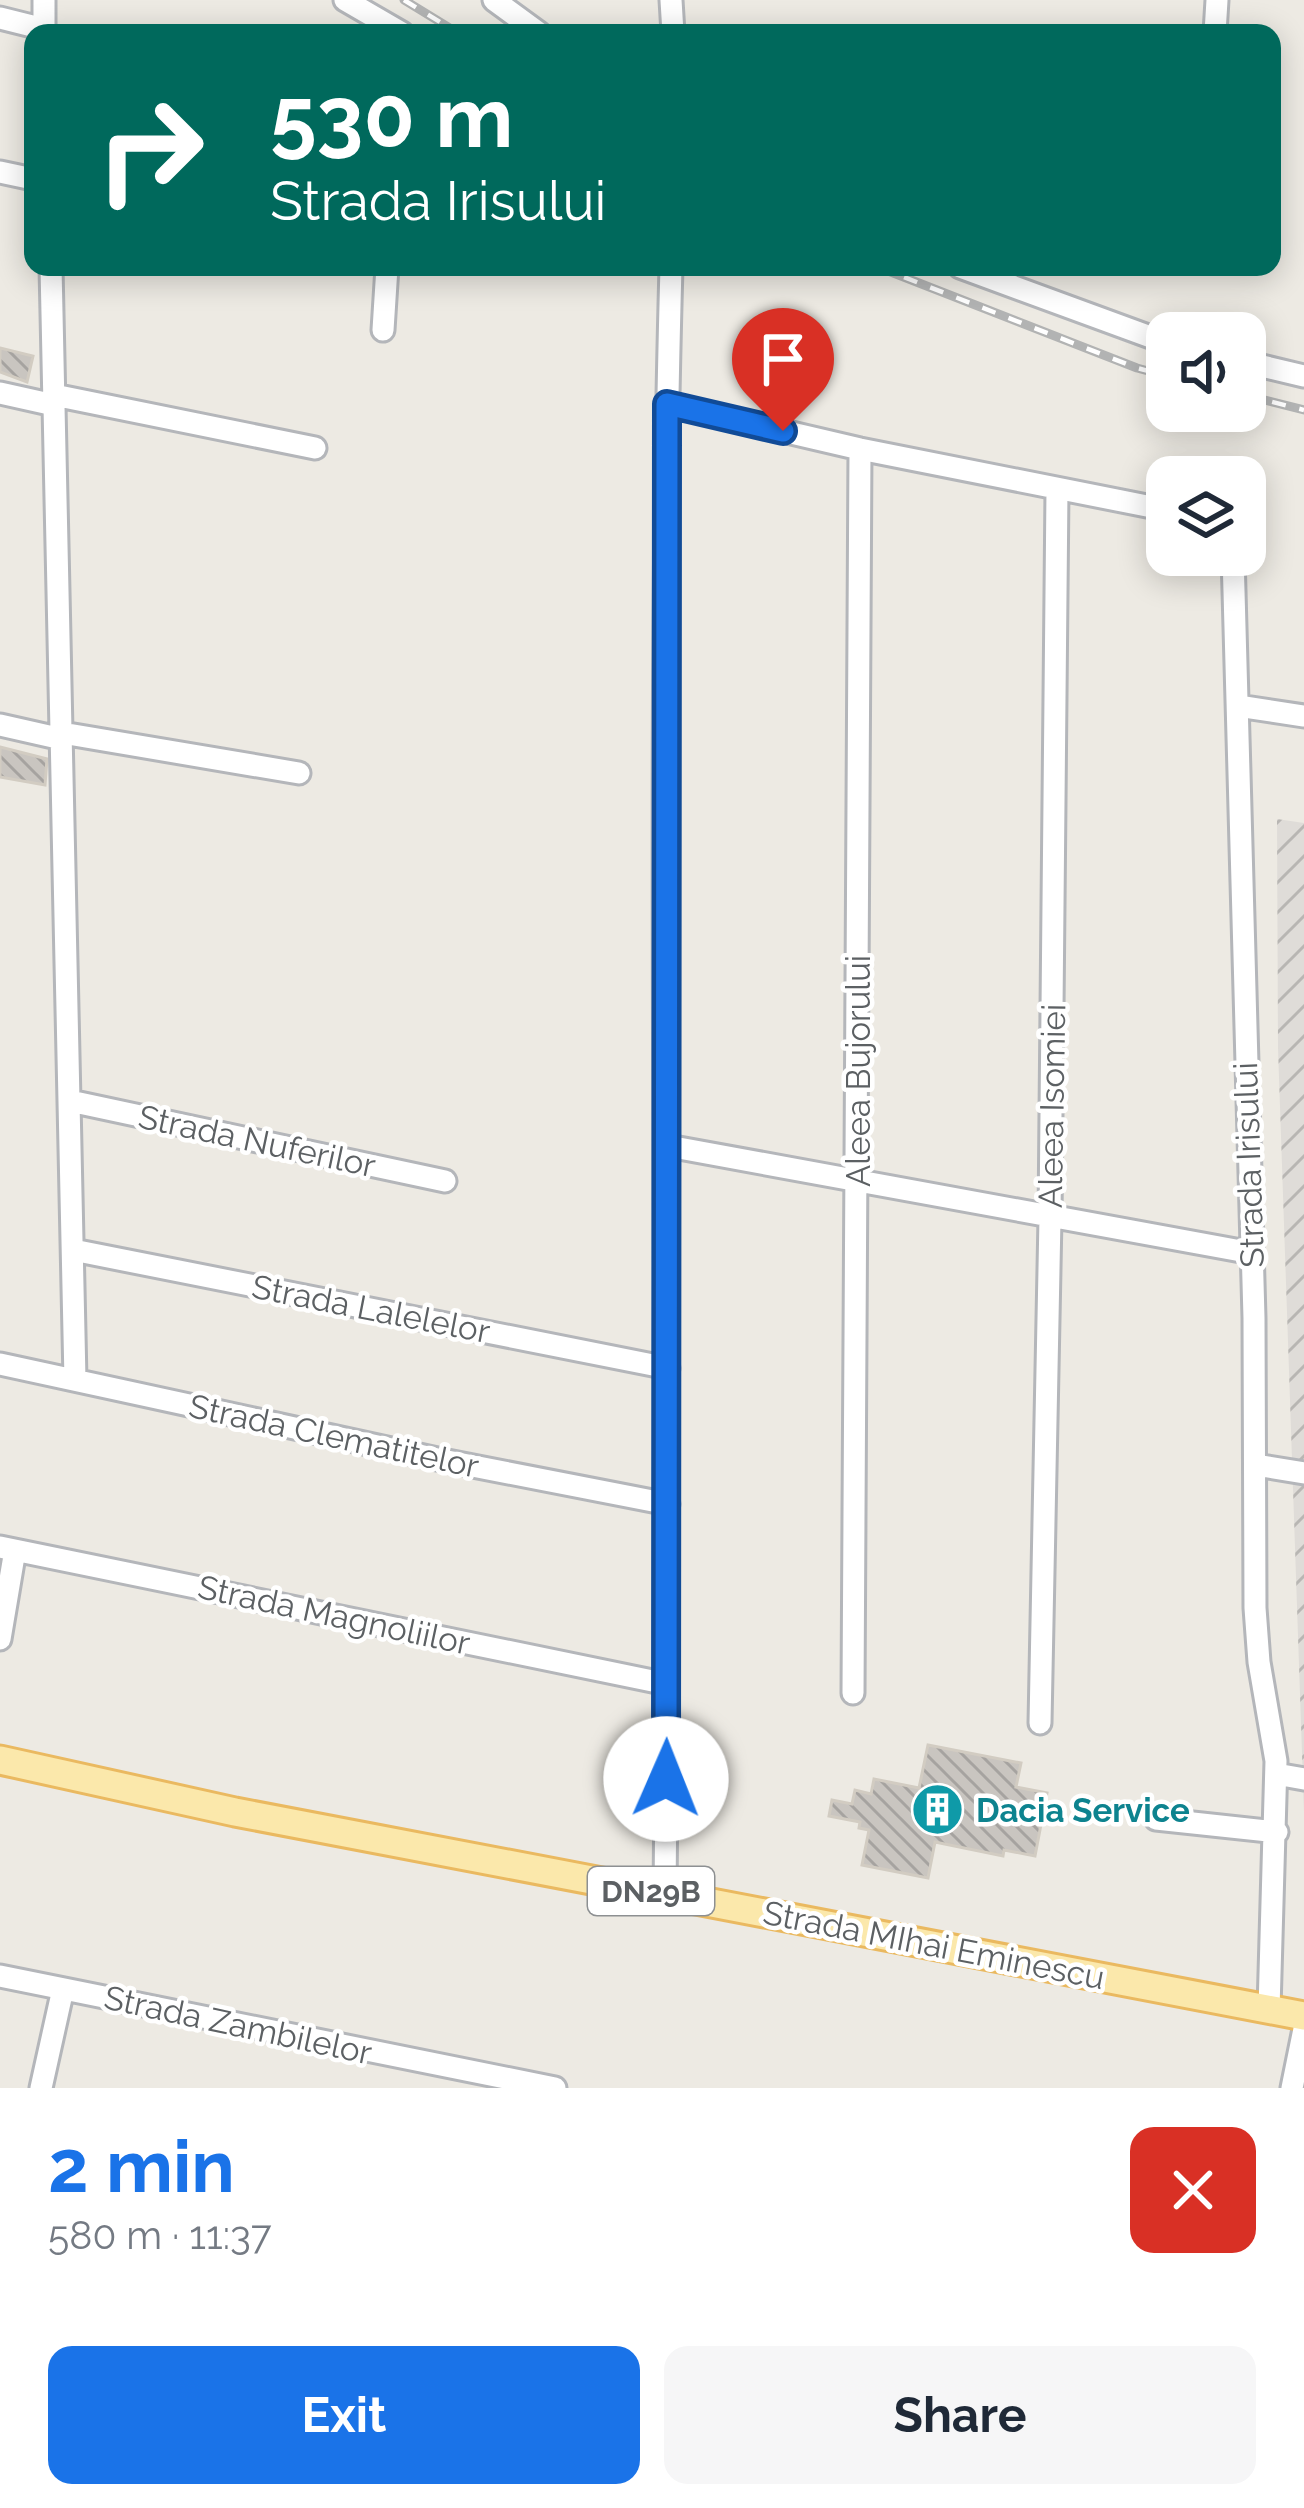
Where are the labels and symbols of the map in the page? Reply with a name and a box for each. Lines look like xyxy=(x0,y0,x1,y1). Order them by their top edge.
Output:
pin xyxy=(732,308,834,431)
street label: Aleea Bujorului xyxy=(839,955,878,1187)
street label: Aleea Isomiei xyxy=(1031,1004,1073,1208)
street label: Strada Irisului xyxy=(1226,1062,1272,1268)
street label: Strada Nuferilor xyxy=(135,1097,379,1185)
street label: Strada Lalelelor xyxy=(249,1267,494,1351)
street label: Strada Clematitelor xyxy=(186,1386,483,1486)
street label: Strada Magnoliilor xyxy=(195,1567,474,1663)
position arrow xyxy=(603,1716,729,1842)
building icon: Dacia Service xyxy=(909,1782,965,1838)
place label: Dacia Service xyxy=(976,1791,1190,1830)
road number: DN29B xyxy=(588,1867,714,1915)
street label: Strada MIhai Eminescu xyxy=(760,1893,1108,1997)
street label: Strada Zambilelor xyxy=(101,1978,376,2072)

